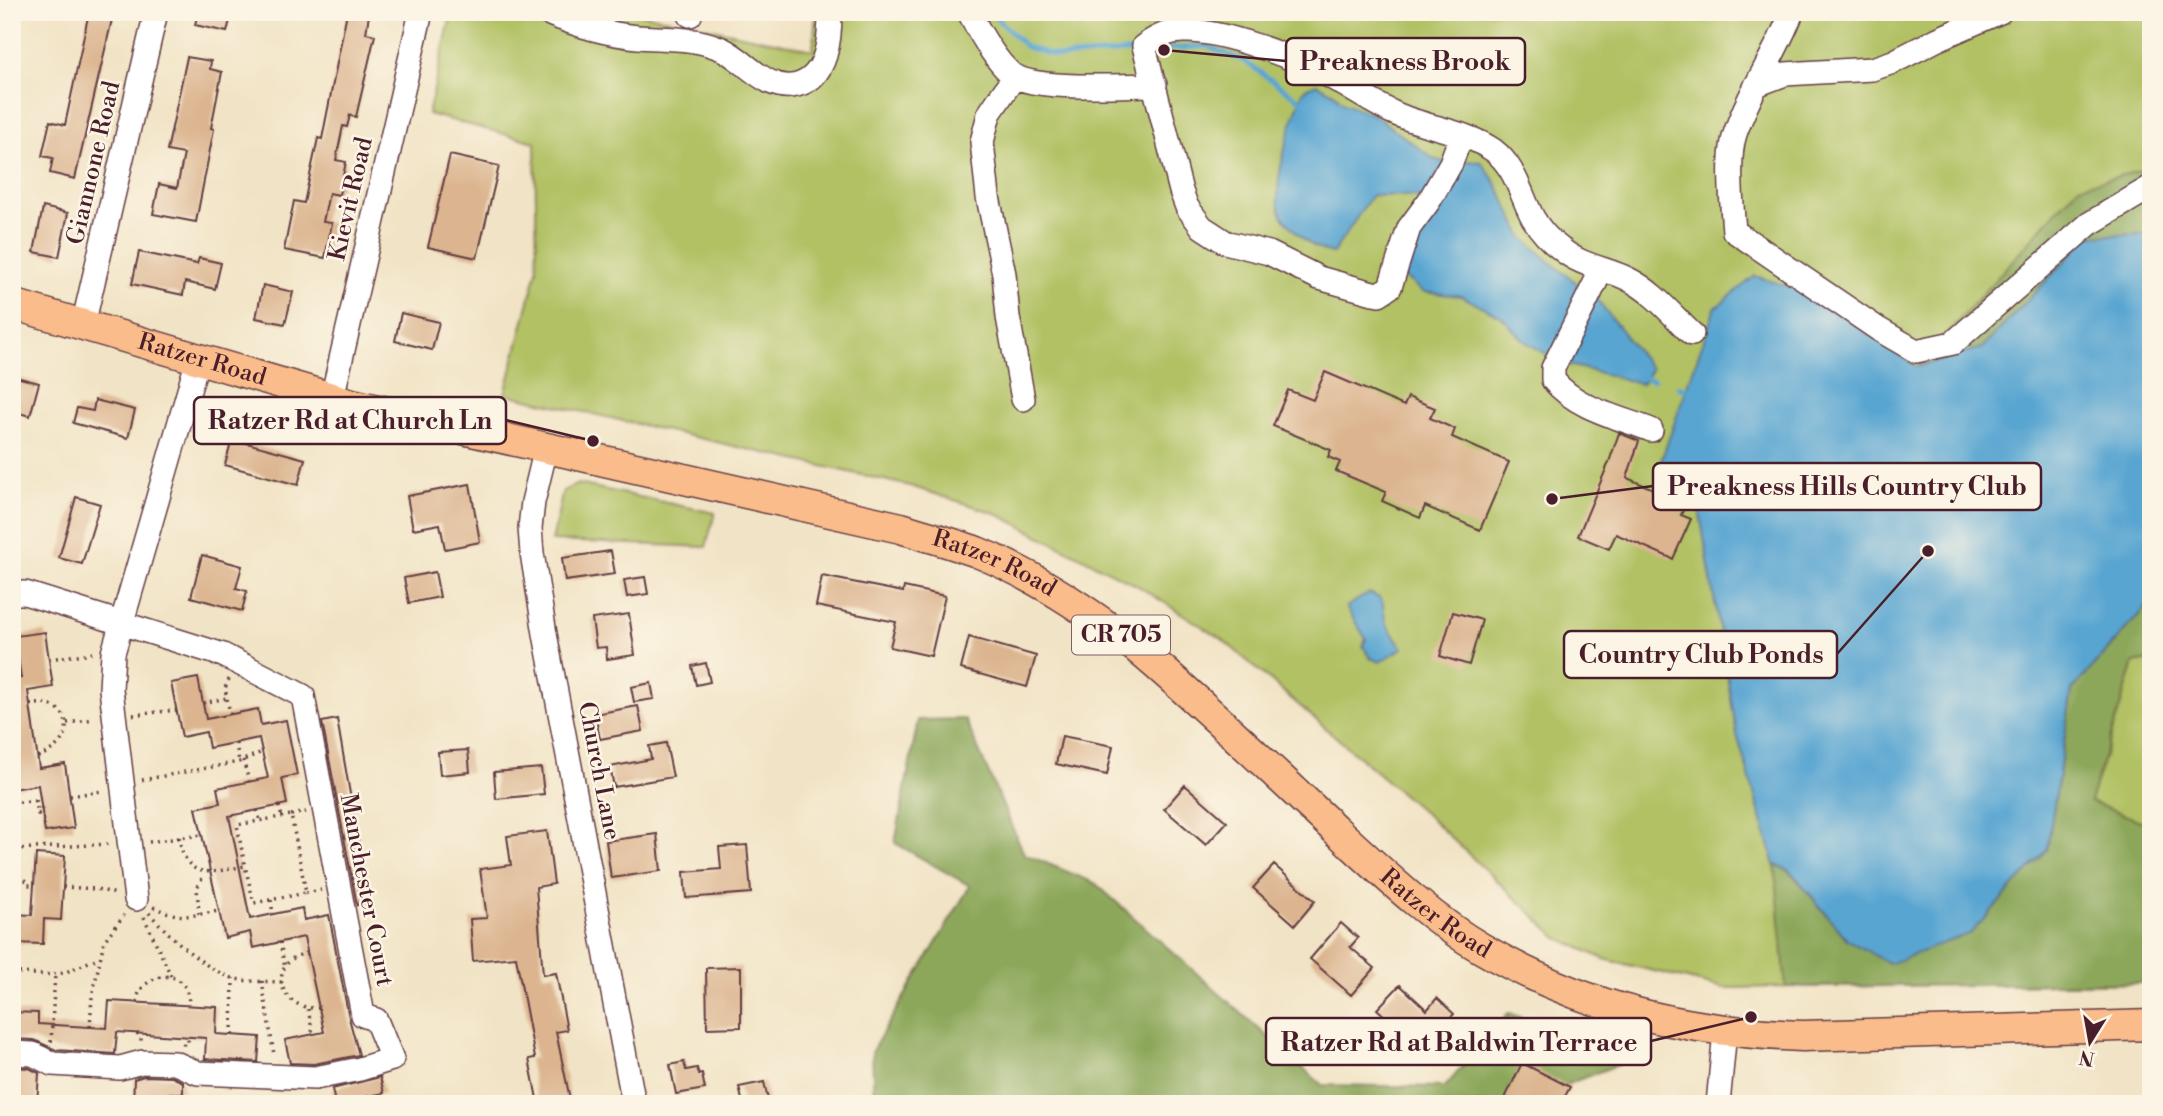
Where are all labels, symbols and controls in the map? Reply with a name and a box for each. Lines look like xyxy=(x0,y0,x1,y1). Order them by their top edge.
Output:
callout: Preakness Brook xyxy=(1286,38,1525,85)
text: Preakness Brook xyxy=(1299,46,1512,78)
street label: Giannone Road xyxy=(61,78,127,248)
street label: Kievit Road xyxy=(322,134,380,264)
street label: Ratzer Road xyxy=(134,327,270,393)
callout: Ratzer Rd at Church Ln xyxy=(194,397,506,444)
text: Ratzer Rd at Church Ln xyxy=(208,405,492,437)
callout: Preakness Hills Country Club xyxy=(1653,463,2041,510)
text: Preakness Hills Country Club xyxy=(1667,471,2027,503)
street label: Ratzer Road xyxy=(929,523,1062,604)
road number: CR 705 xyxy=(1072,615,1170,654)
callout: Country Club Ponds xyxy=(1564,631,1837,678)
text: Country Club Ponds xyxy=(1578,639,1824,671)
street label: Church Lane xyxy=(571,699,627,843)
street label: Manchester Court xyxy=(333,791,399,989)
street label: Ratzer Road xyxy=(1373,862,1497,966)
north arrow xyxy=(2054,1007,2124,1078)
callout: Ratzer Rd at Baldwin Terrace xyxy=(1266,1018,1651,1065)
text: Ratzer Rd at Baldwin Terrace xyxy=(1280,1027,1638,1059)
text: N xyxy=(2077,1044,2097,1071)

